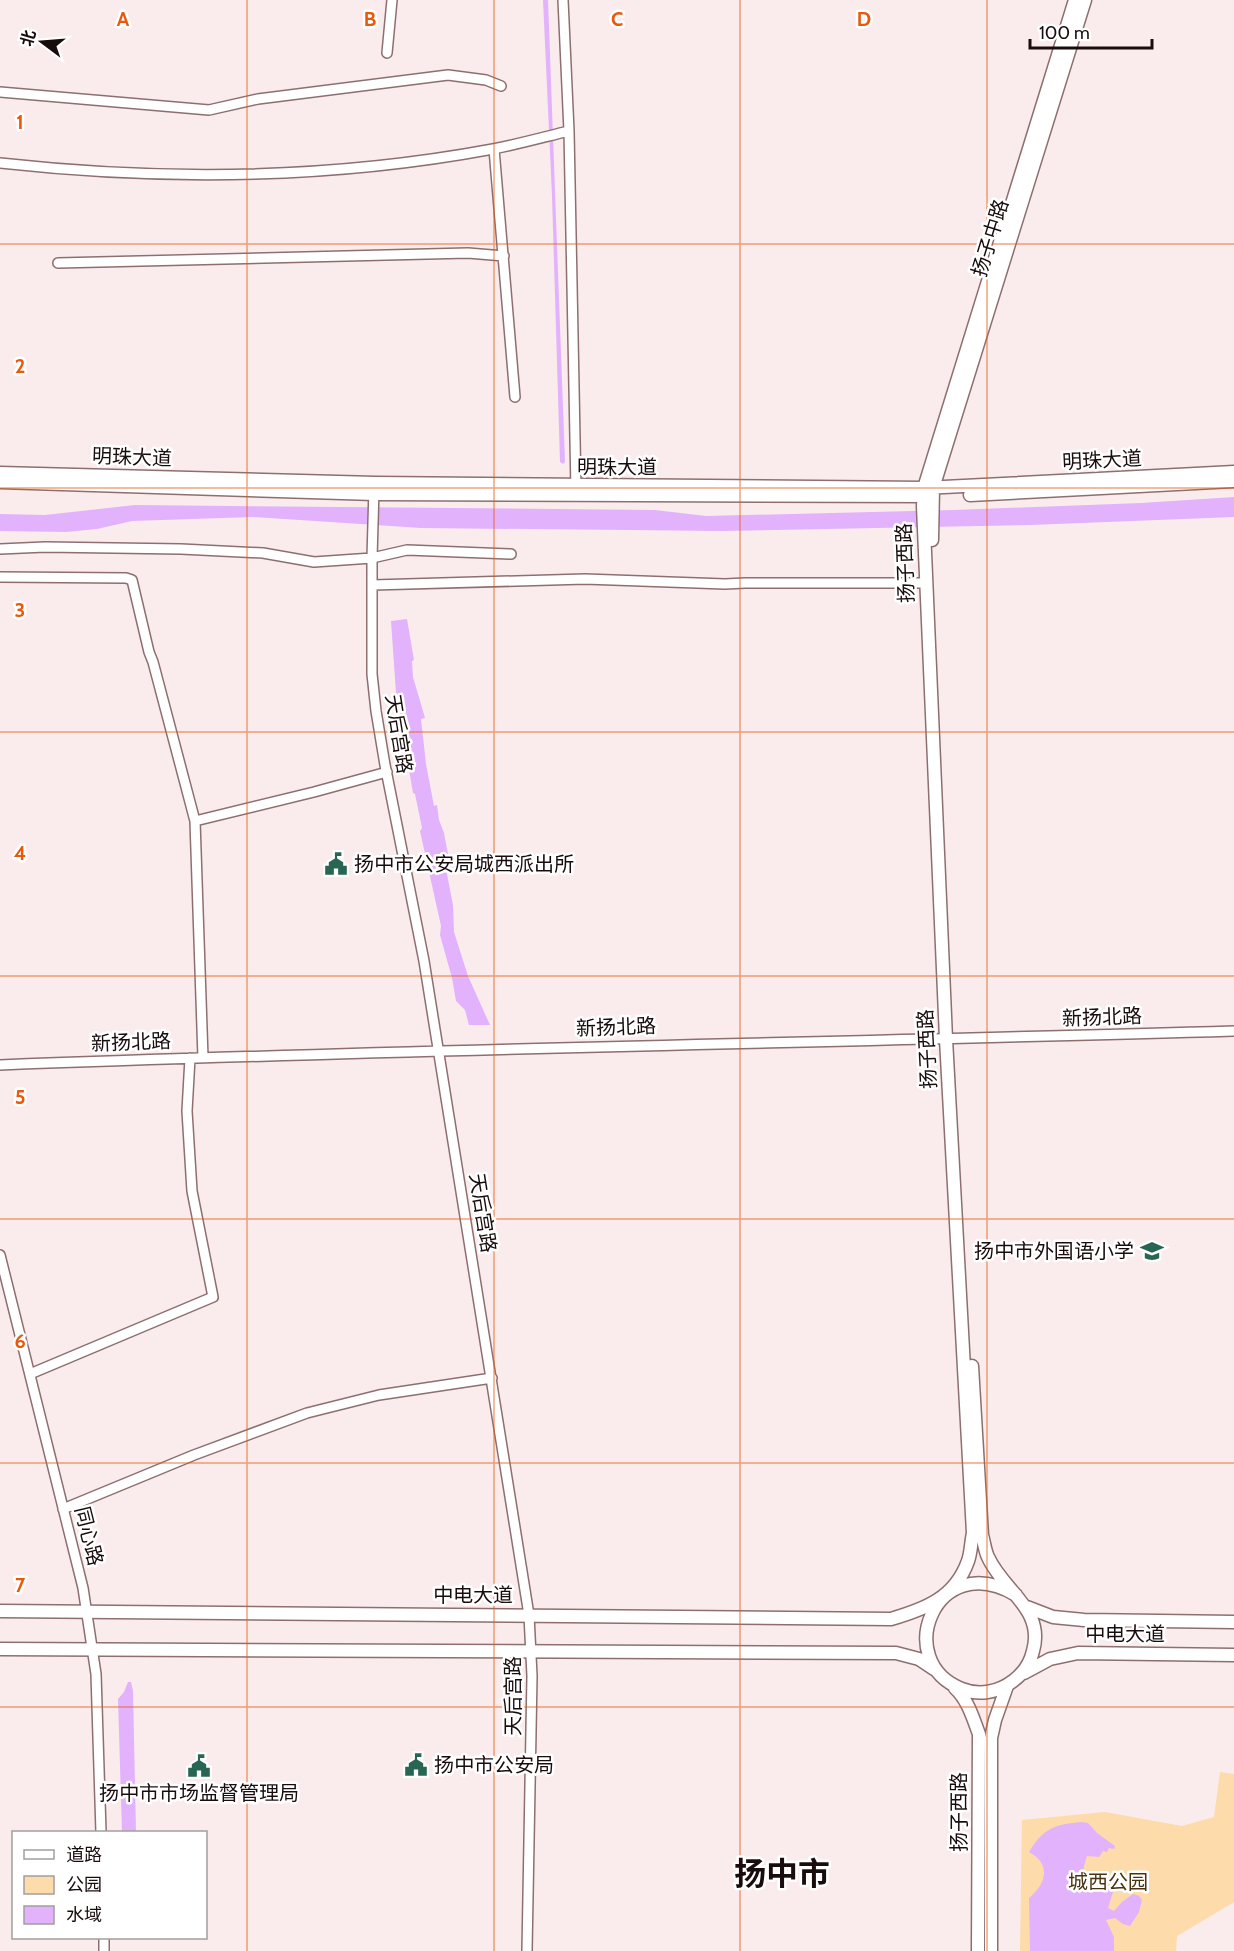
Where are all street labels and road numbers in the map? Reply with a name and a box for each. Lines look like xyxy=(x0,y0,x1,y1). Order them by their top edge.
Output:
street label: 扬子中路 xyxy=(967,196,1013,280)
street label: 明珠大道 xyxy=(92,444,172,470)
street label: 明珠大道 xyxy=(1061,446,1143,474)
street label: 明珠大道 xyxy=(577,455,657,479)
street label: 扬子西路 xyxy=(892,523,918,603)
street label: 天后宫路 xyxy=(381,693,417,775)
street label: 新扬北路 xyxy=(1062,1004,1142,1030)
street label: 扬子西路 xyxy=(913,1008,941,1090)
street label: 新扬北路 xyxy=(576,1014,656,1040)
street label: 新扬北路 xyxy=(91,1029,171,1055)
street label: 天后宫路 xyxy=(465,1172,501,1254)
street label: 同心路 xyxy=(70,1504,108,1568)
street label: 中电大道 xyxy=(433,1583,513,1607)
street label: 中电大道 xyxy=(1085,1622,1165,1646)
street label: 天后宫路 xyxy=(501,1656,525,1736)
street label: 扬子西路 xyxy=(947,1772,971,1852)

